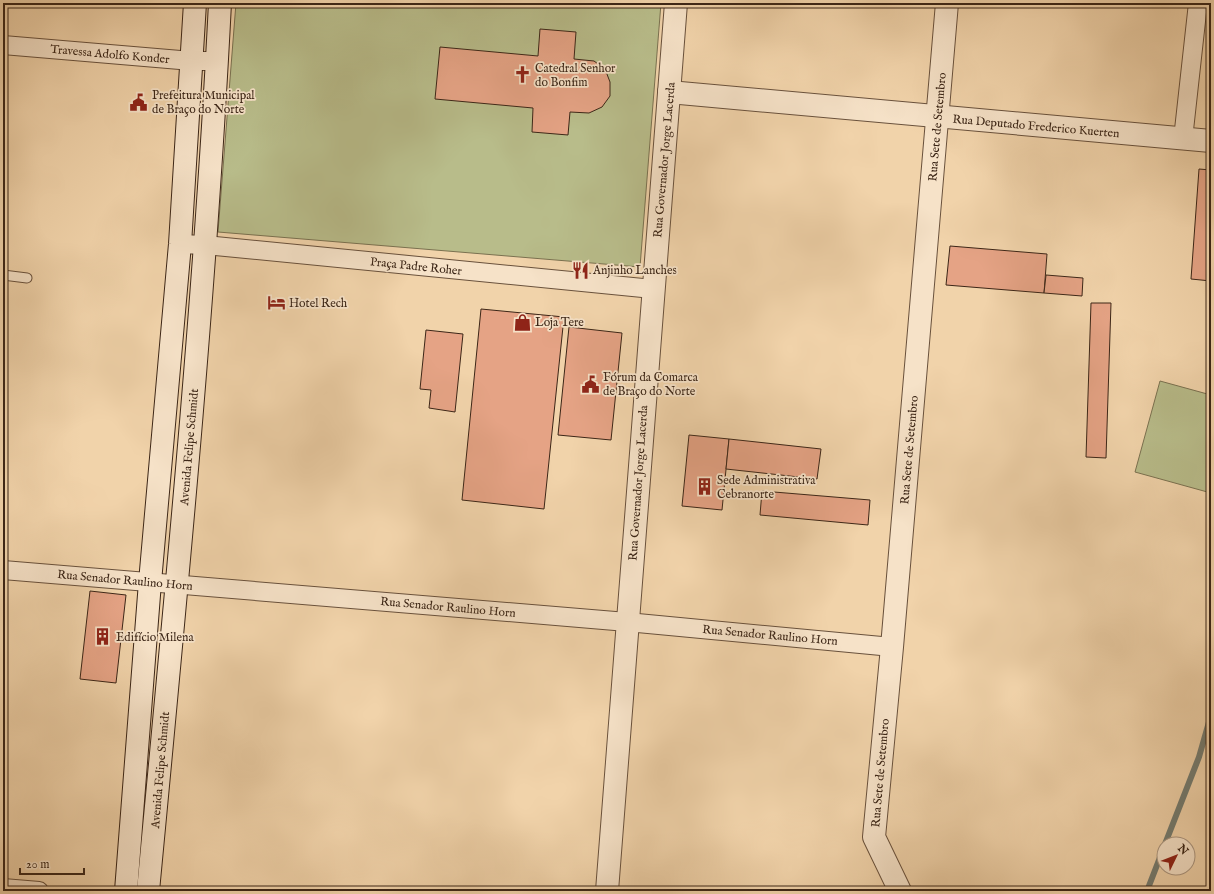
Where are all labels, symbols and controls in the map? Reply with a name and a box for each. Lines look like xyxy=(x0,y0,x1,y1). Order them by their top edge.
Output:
street label: Travessa Adolfo Konder xyxy=(50,42,171,67)
place label: Catedral Senhor do Bonfim xyxy=(535,61,616,90)
church icon: Catedral Senhor do Bonfim xyxy=(512,65,532,85)
street label: Rua Sete de Setembro xyxy=(925,71,950,182)
street label: Rua Governador Jorge Lacerda xyxy=(650,81,680,239)
place label: Prefeitura Municipal de Braço do Norte xyxy=(152,88,255,117)
public building icon: Prefeitura Municipal de Braço do Norte xyxy=(129,92,149,112)
street label: Rua Deputado Frederico Kuerten xyxy=(952,112,1121,142)
street label: Praça Padre Roher xyxy=(369,254,463,279)
restaurant icon: Anjinho Lanches xyxy=(570,260,590,280)
place label: Anjinho Lanches xyxy=(592,263,677,278)
hotel icon: Hotel Rech xyxy=(266,293,286,313)
place label: Hotel Rech xyxy=(289,296,348,311)
shop icon: Loja Tere xyxy=(512,312,532,332)
place label: Loja Tere xyxy=(535,315,584,330)
place label: Fórum da Comarca de Braço do Norte xyxy=(603,370,699,399)
public building icon: Fórum da Comarca de Braço do Norte xyxy=(580,374,600,394)
street label: Avenida Felipe Schmidt xyxy=(177,388,203,507)
street label: Rua Sete de Setembro xyxy=(897,394,922,505)
street label: Rua Governador Jorge Lacerda xyxy=(626,404,652,561)
place label: Sede Administrativa Cebranorte xyxy=(717,473,816,502)
building icon: Sede Administrativa Cebranorte xyxy=(694,477,714,497)
street label: Rua Senador Raulino Horn xyxy=(57,567,194,594)
street label: Rua Senador Raulino Horn xyxy=(380,594,517,621)
street label: Rua Senador Raulino Horn xyxy=(702,622,839,649)
building icon: Edifício Milena xyxy=(93,627,113,647)
place label: Edifício Milena xyxy=(116,630,194,645)
street label: Avenida Felipe Schmidt xyxy=(148,711,174,830)
street label: Rua Sete de Setembro xyxy=(868,717,893,828)
north arrow xyxy=(1156,836,1196,876)
text: N xyxy=(1174,841,1191,858)
scale bar xyxy=(20,850,84,876)
text: 20 m xyxy=(26,857,49,872)

